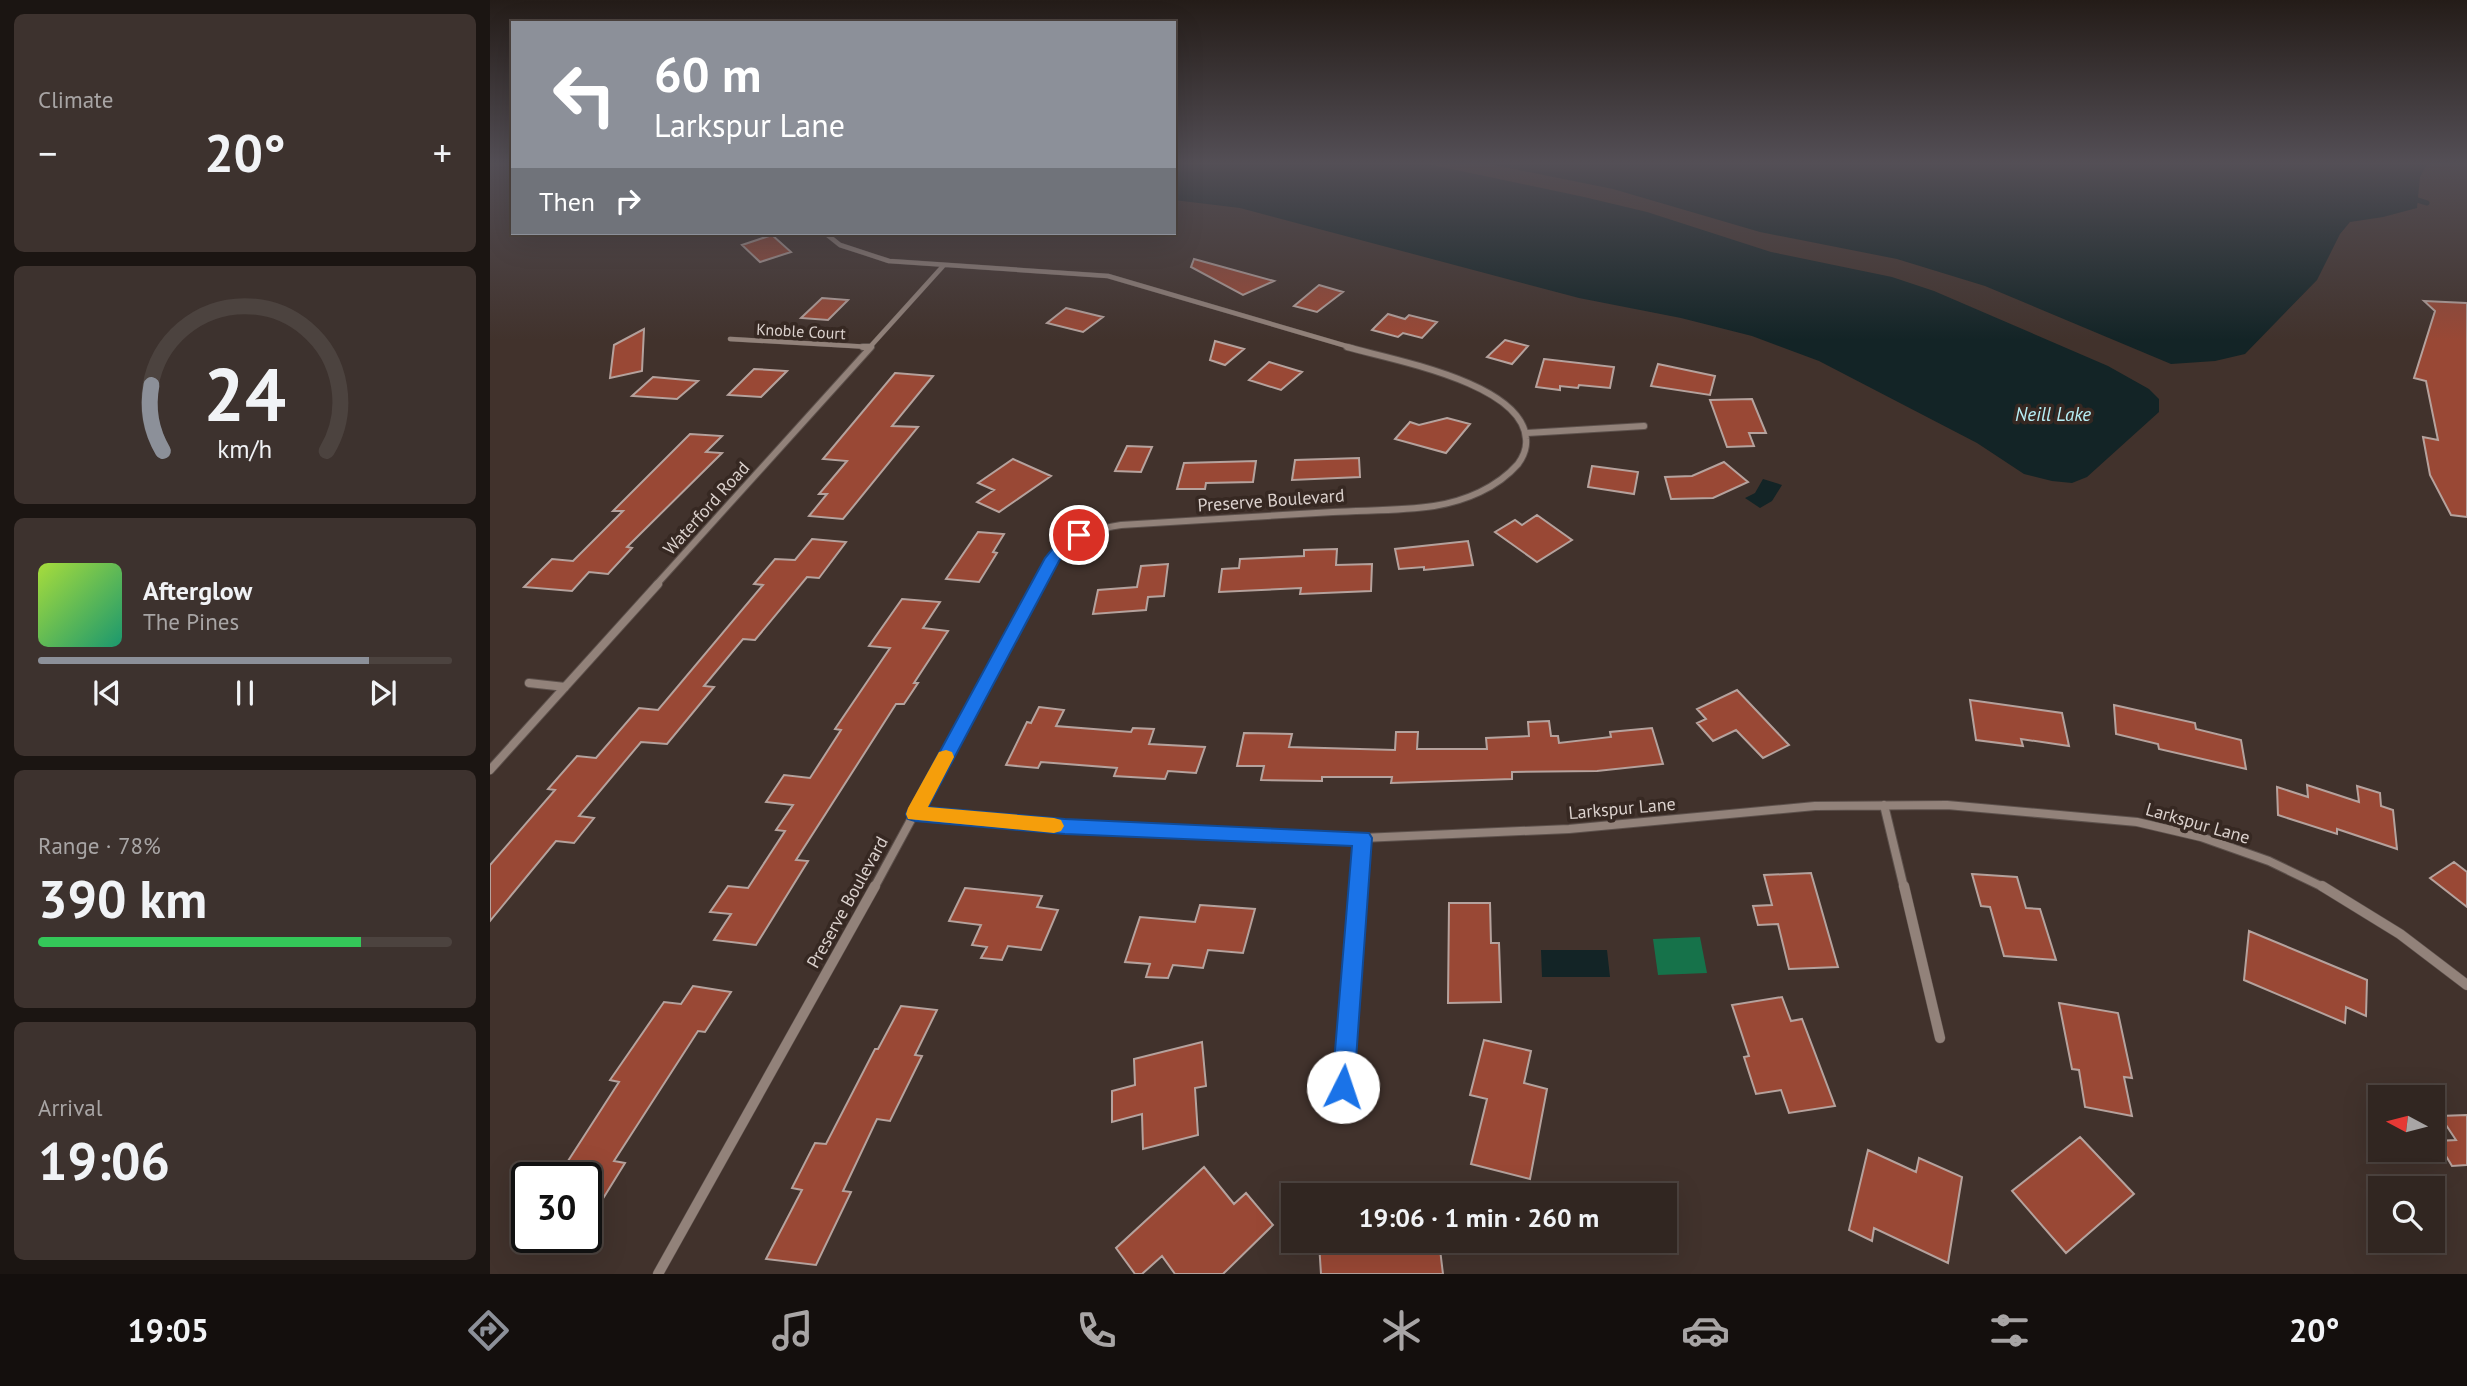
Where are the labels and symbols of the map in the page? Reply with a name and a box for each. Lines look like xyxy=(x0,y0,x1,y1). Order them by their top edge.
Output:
street label: Knoble Court xyxy=(756,319,847,343)
water label: Neill Lake xyxy=(2015,402,2091,426)
street label: Waterford Road xyxy=(658,456,754,560)
street label: Preserve Boulevard xyxy=(1197,483,1345,517)
pin xyxy=(1049,505,1109,565)
street label: Larkspur Lane xyxy=(1567,792,1677,824)
street label: Larkspur Lane xyxy=(2143,797,2253,849)
street label: Preserve Boulevard xyxy=(801,832,893,972)
position arrow xyxy=(1306,1050,1380,1124)
north arrow xyxy=(2368,1085,2445,1162)
speed limit sign: 30 xyxy=(511,1162,602,1253)

